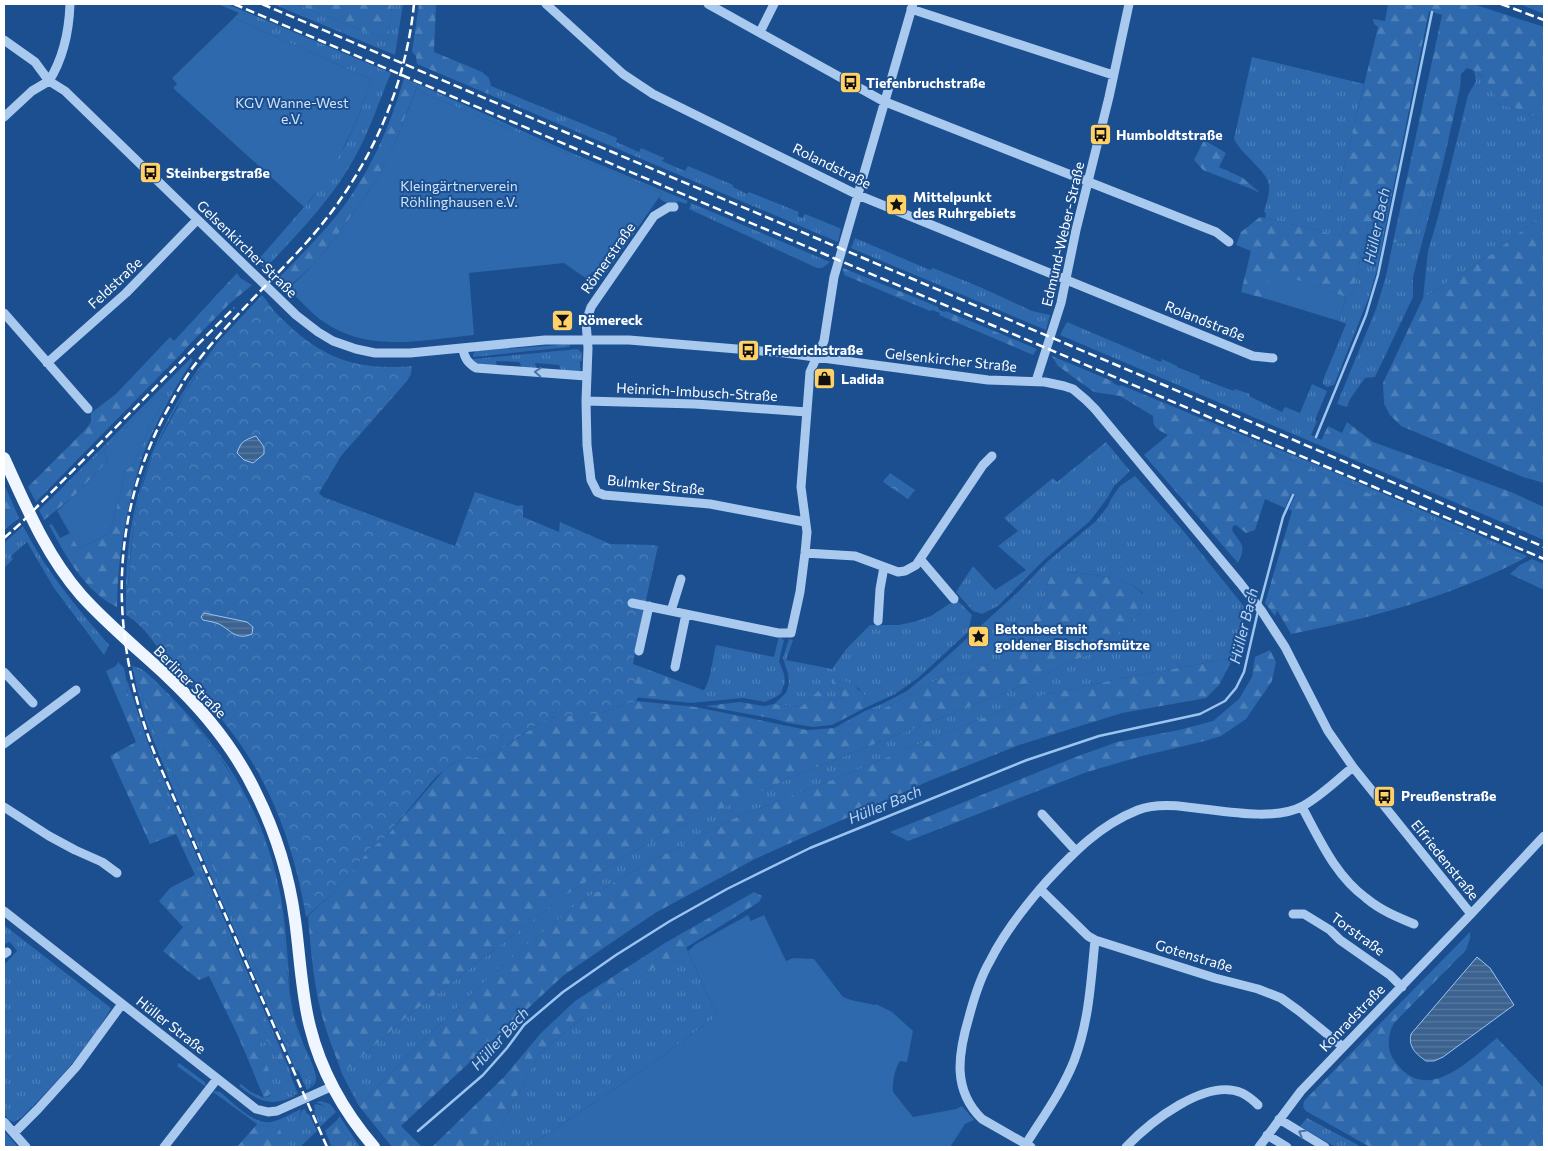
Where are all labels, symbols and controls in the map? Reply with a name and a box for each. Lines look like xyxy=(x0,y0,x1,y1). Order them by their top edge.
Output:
bus stop icon: Tiefenbruchstraße xyxy=(838,71,862,95)
place label: Tiefenbruchstraße xyxy=(866,74,985,91)
park label: KGV Wanne-West e.V. xyxy=(235,94,349,127)
bus stop icon: Humboldtstraße xyxy=(1088,123,1112,147)
place label: Humboldtstraße xyxy=(1116,126,1223,143)
street label: Rolandstraße xyxy=(790,139,874,192)
street label: Edmund-Weber-Straße xyxy=(1038,160,1087,308)
bus stop icon: Steinbergstraße xyxy=(138,161,162,185)
place label: Steinbergstraße xyxy=(166,164,270,181)
park label: Kleingärtnerverein Röhlinghausen e.V. xyxy=(400,177,518,210)
water label: Hüller Bach xyxy=(1359,186,1393,266)
place label: Mittelpunkt des Ruhrgebiets xyxy=(913,188,1016,221)
place icon: Mittelpunkt des Ruhrgebiets xyxy=(885,193,909,217)
street label: Gelsenkircher Straße xyxy=(194,196,301,301)
street label: Römerstraße xyxy=(577,219,638,297)
street label: Feldstraße xyxy=(84,253,145,312)
street label: Rolandstraße xyxy=(1163,297,1248,344)
bar icon: Römereck xyxy=(550,308,574,332)
place label: Römereck xyxy=(578,311,643,328)
bus stop icon: Friedrichstraße xyxy=(736,338,760,362)
place label: Friedrichstraße xyxy=(764,341,863,358)
street label: Gelsenkircher Straße xyxy=(884,344,1018,375)
one-way arrow xyxy=(533,367,541,378)
shop icon: Ladida xyxy=(813,367,837,391)
place label: Ladida xyxy=(841,370,884,387)
street label: Heinrich-Imbusch-Straße xyxy=(616,379,778,404)
street label: Bulmker Straße xyxy=(606,471,706,498)
water label: Hüller Bach xyxy=(1225,586,1261,666)
place label: Betonbeet mit goldener Bischofsmütze xyxy=(995,620,1150,653)
place icon: Betonbeet mit goldener Bischofsmütze xyxy=(967,625,991,649)
street label: Berliner Straße xyxy=(151,642,230,721)
water label: Hüller Bach xyxy=(845,781,924,827)
bus stop icon: Preußenstraße xyxy=(1373,784,1397,808)
place label: Preußenstraße xyxy=(1401,787,1496,804)
street label: Elfriedenstraße xyxy=(1408,816,1483,903)
street label: Torstraße xyxy=(1328,908,1389,959)
street label: Gotenstraße xyxy=(1153,936,1235,975)
street label: Konradstraße xyxy=(1315,981,1388,1055)
street label: Hüller Straße xyxy=(133,992,209,1057)
water label: Hüller Bach xyxy=(467,1003,532,1073)
one-way arrow xyxy=(1298,1130,1307,1140)

